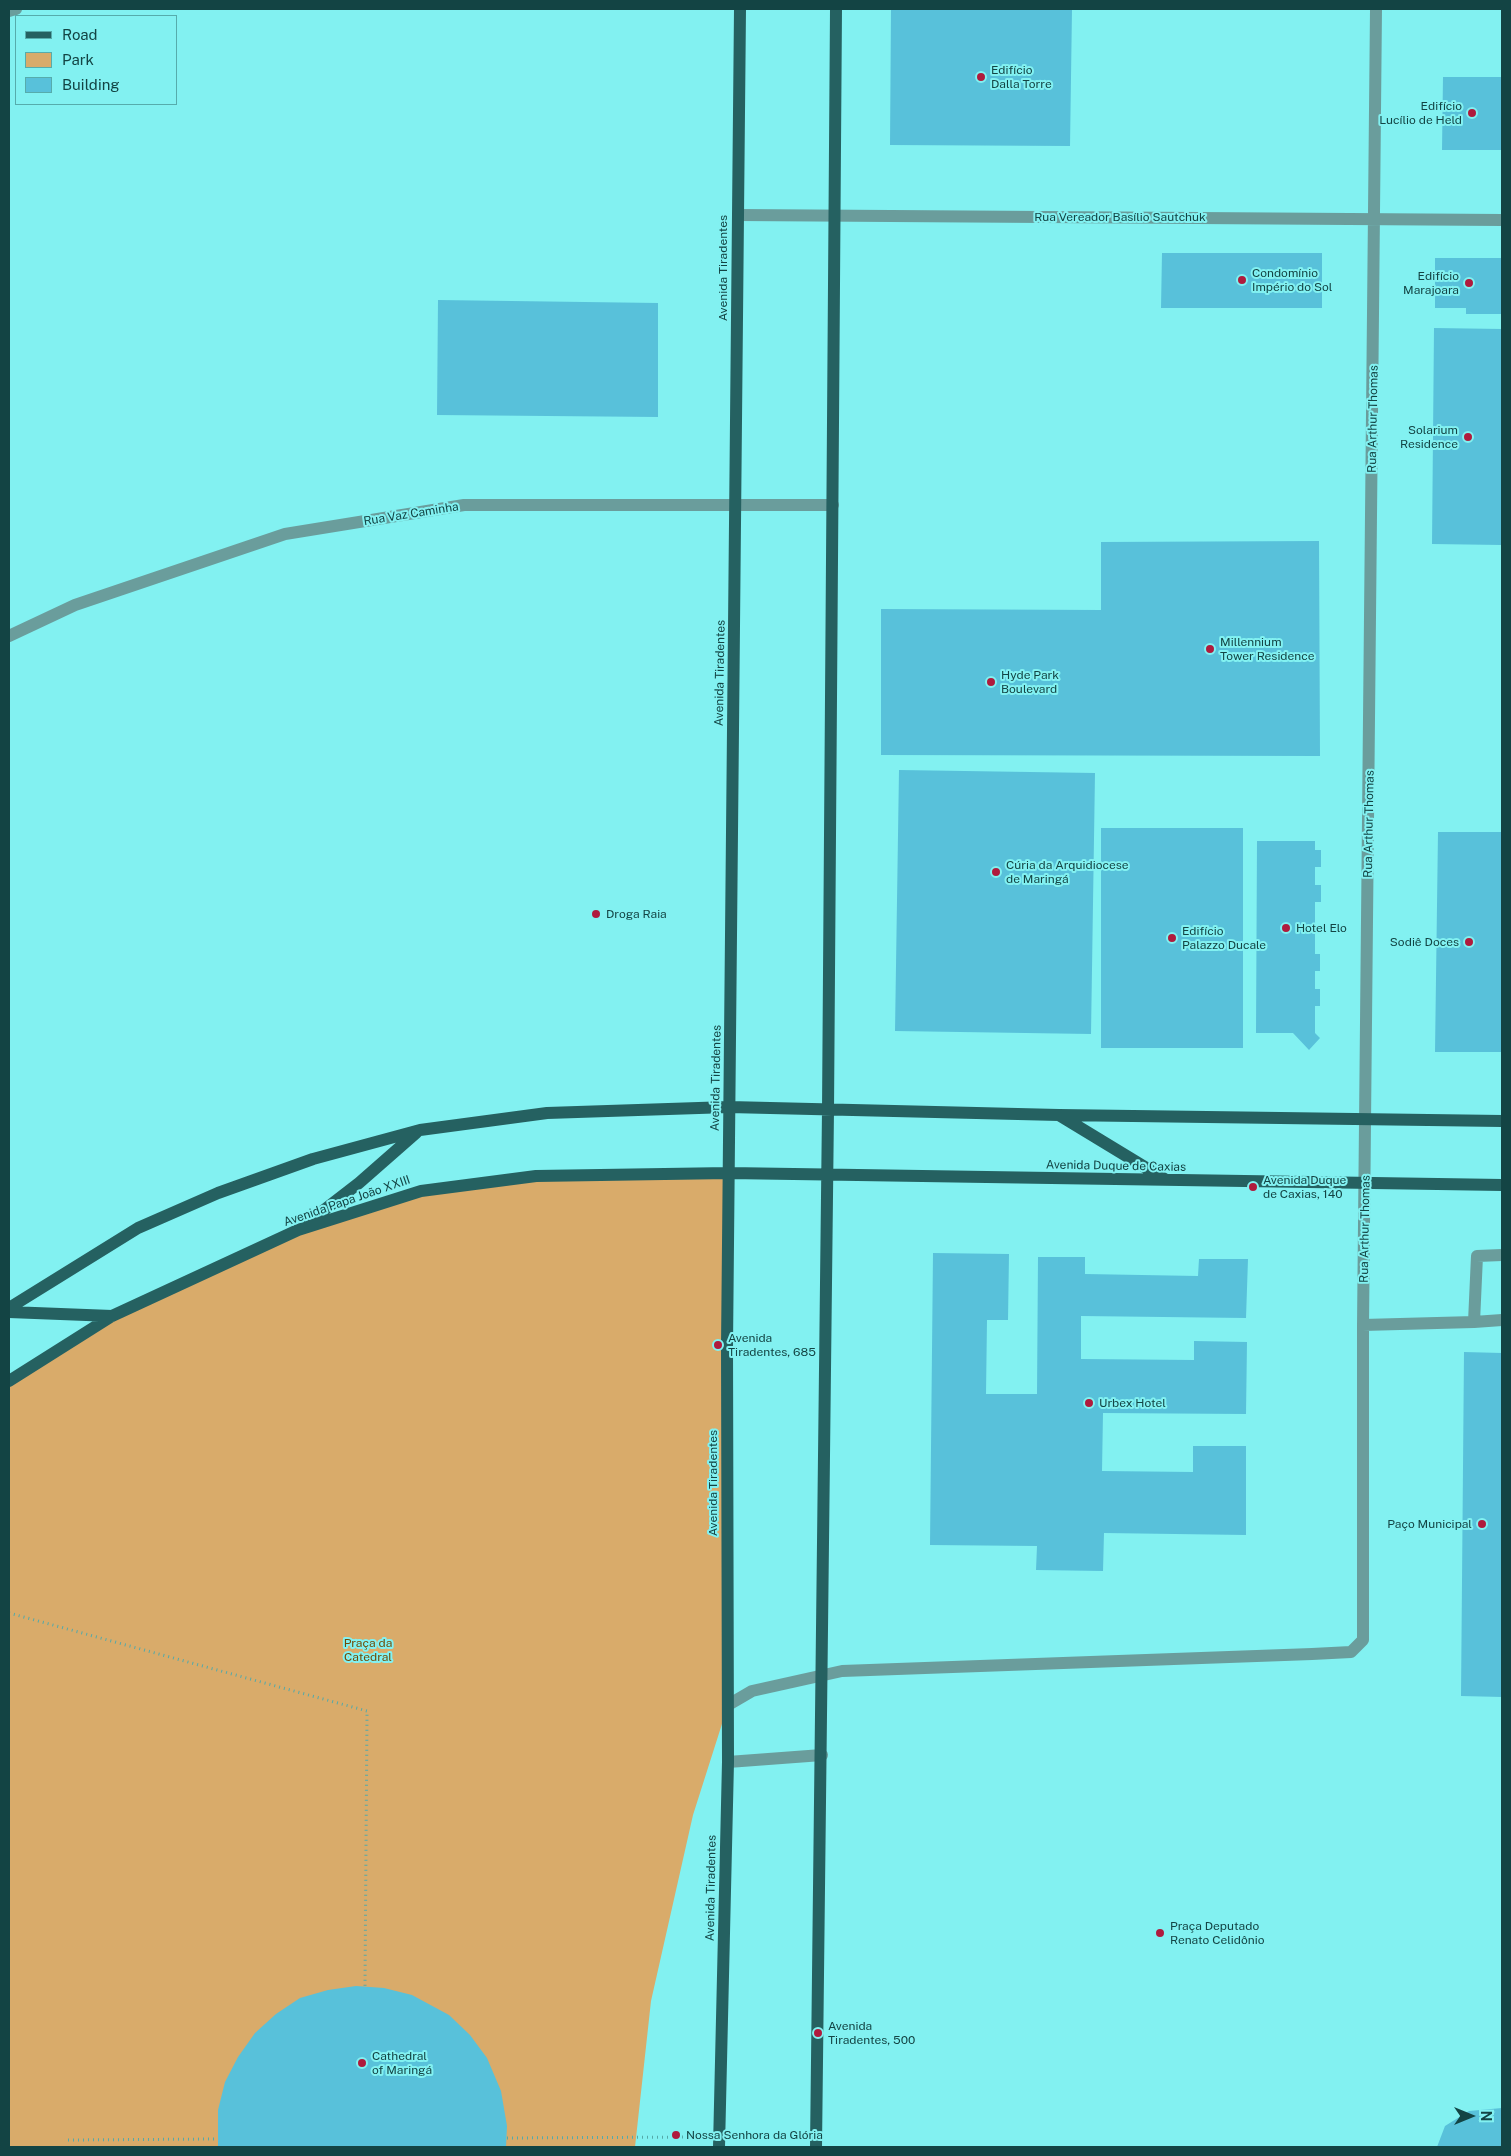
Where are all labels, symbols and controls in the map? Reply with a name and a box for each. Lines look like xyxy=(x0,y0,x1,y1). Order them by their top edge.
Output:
legend xyxy=(15,15,178,105)
text: Road xyxy=(62,26,98,43)
text: Park xyxy=(62,51,94,68)
place label: Edifício Dalla Torre xyxy=(991,63,1052,91)
marker: Edifício Dalla Torre xyxy=(975,71,987,83)
text: Building xyxy=(62,76,120,93)
place label: Edifício Lucílio de Held xyxy=(1379,99,1462,127)
marker: Edifício Lucílio de Held xyxy=(1466,107,1478,119)
street label: Rua Vereador Basílio Sautchuk xyxy=(1034,210,1206,224)
street label: Avenida Tiradentes xyxy=(716,215,730,321)
place label: Condomínio Império do Sol xyxy=(1252,266,1332,294)
place label: Edifício Marajoara xyxy=(1403,269,1459,297)
marker: Condomínio Império do Sol xyxy=(1236,274,1248,286)
marker: Edifício Marajoara xyxy=(1463,277,1475,289)
street label: Rua Arthur Thomas xyxy=(1365,365,1381,473)
place label: Solarium Residence xyxy=(1400,423,1458,451)
marker: Solarium Residence xyxy=(1462,431,1474,443)
street label: Rua Vaz Caminha xyxy=(362,499,460,529)
street label: Avenida Tiradentes xyxy=(712,620,728,726)
place label: Millennium Tower Residence xyxy=(1220,635,1315,663)
marker: Millennium Tower Residence xyxy=(1204,643,1216,655)
place label: Hyde Park Boulevard xyxy=(1001,668,1059,696)
marker: Hyde Park Boulevard xyxy=(985,676,997,688)
street label: Rua Arthur Thomas xyxy=(1361,770,1377,878)
place label: Cúria da Arquidiocese de Maringá xyxy=(1006,858,1129,886)
marker: Cúria da Arquidiocese de Maringá xyxy=(990,866,1002,878)
place label: Droga Raia xyxy=(606,907,667,921)
marker: Droga Raia xyxy=(590,908,602,920)
place label: Hotel Elo xyxy=(1296,921,1347,935)
marker: Hotel Elo xyxy=(1280,922,1292,934)
place label: Edifício Palazzo Ducale xyxy=(1182,924,1266,952)
marker: Edifício Palazzo Ducale xyxy=(1166,932,1178,944)
place label: Sodiê Doces xyxy=(1390,935,1459,949)
marker: Sodiê Doces xyxy=(1463,936,1475,948)
street label: Avenida Tiradentes xyxy=(708,1025,724,1131)
street label: Avenida Duque de Caxias xyxy=(1046,1158,1186,1174)
street label: Avenida Papa João XXIII xyxy=(282,1173,412,1229)
place label: Avenida Duque de Caxias, 140 xyxy=(1263,1173,1346,1201)
street label: Rua Arthur Thomas xyxy=(1357,1175,1373,1283)
marker: Avenida Duque de Caxias, 140 xyxy=(1247,1181,1259,1193)
place label: Avenida Tiradentes, 685 xyxy=(728,1331,816,1359)
marker: Avenida Tiradentes, 685 xyxy=(712,1339,724,1351)
place label: Urbex Hotel xyxy=(1099,1396,1166,1410)
marker: Urbex Hotel xyxy=(1083,1397,1095,1409)
street label: Avenida Tiradentes xyxy=(706,1430,720,1536)
place label: Paço Municipal xyxy=(1387,1517,1472,1531)
marker: Paço Municipal xyxy=(1476,1518,1488,1530)
park label: Praça da Catedral xyxy=(344,1636,392,1664)
street label: Avenida Tiradentes xyxy=(703,1835,719,1941)
place label: Praça Deputado Renato Celidônio xyxy=(1170,1919,1264,1947)
marker: Praça Deputado Renato Celidônio xyxy=(1154,1927,1166,1939)
place label: Avenida Tiradentes, 500 xyxy=(828,2019,915,2047)
marker: Avenida Tiradentes, 500 xyxy=(812,2027,824,2039)
place label: Cathedral of Maringá xyxy=(372,2049,432,2077)
marker: Cathedral of Maringá xyxy=(356,2057,368,2069)
north arrow xyxy=(1446,2091,1496,2141)
text: N xyxy=(1478,2111,1494,2121)
place label: Nossa Senhora da Glória xyxy=(686,2128,823,2142)
marker: Nossa Senhora da Glória xyxy=(670,2129,682,2141)

